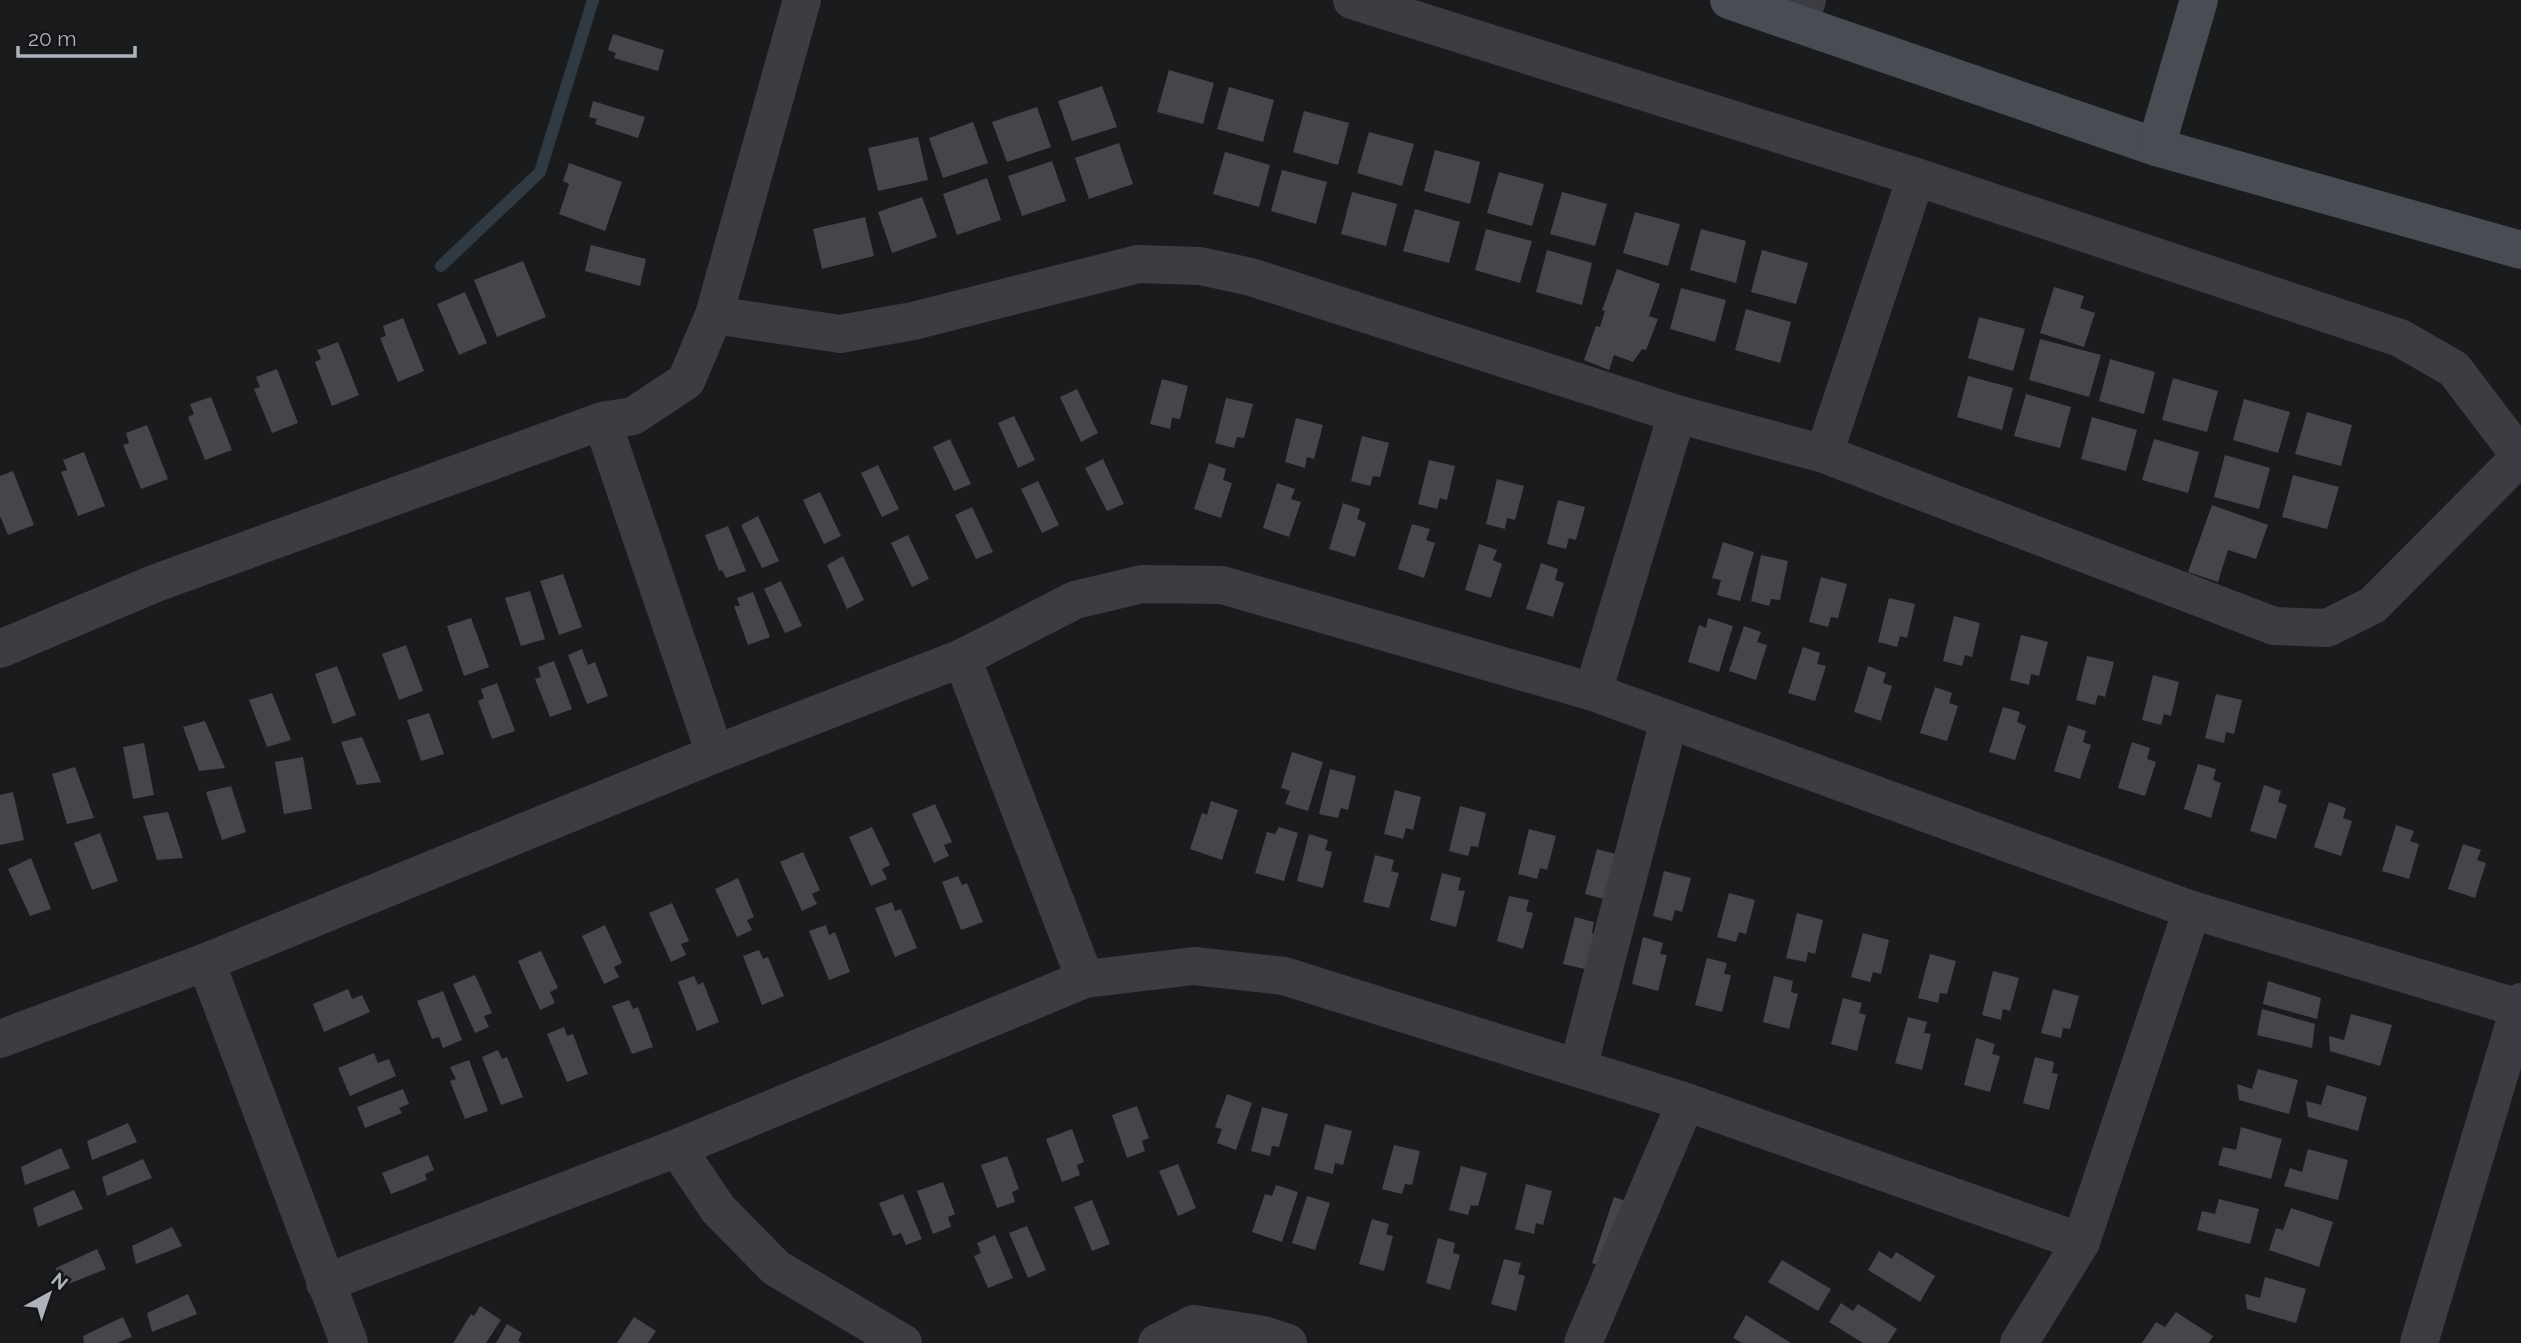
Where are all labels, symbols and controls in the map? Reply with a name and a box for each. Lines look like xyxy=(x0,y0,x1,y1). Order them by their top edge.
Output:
scale bar xyxy=(18,14,135,58)
text: 20 m xyxy=(28,26,76,51)
north arrow xyxy=(14,1259,84,1329)
text: N xyxy=(47,1268,73,1294)

